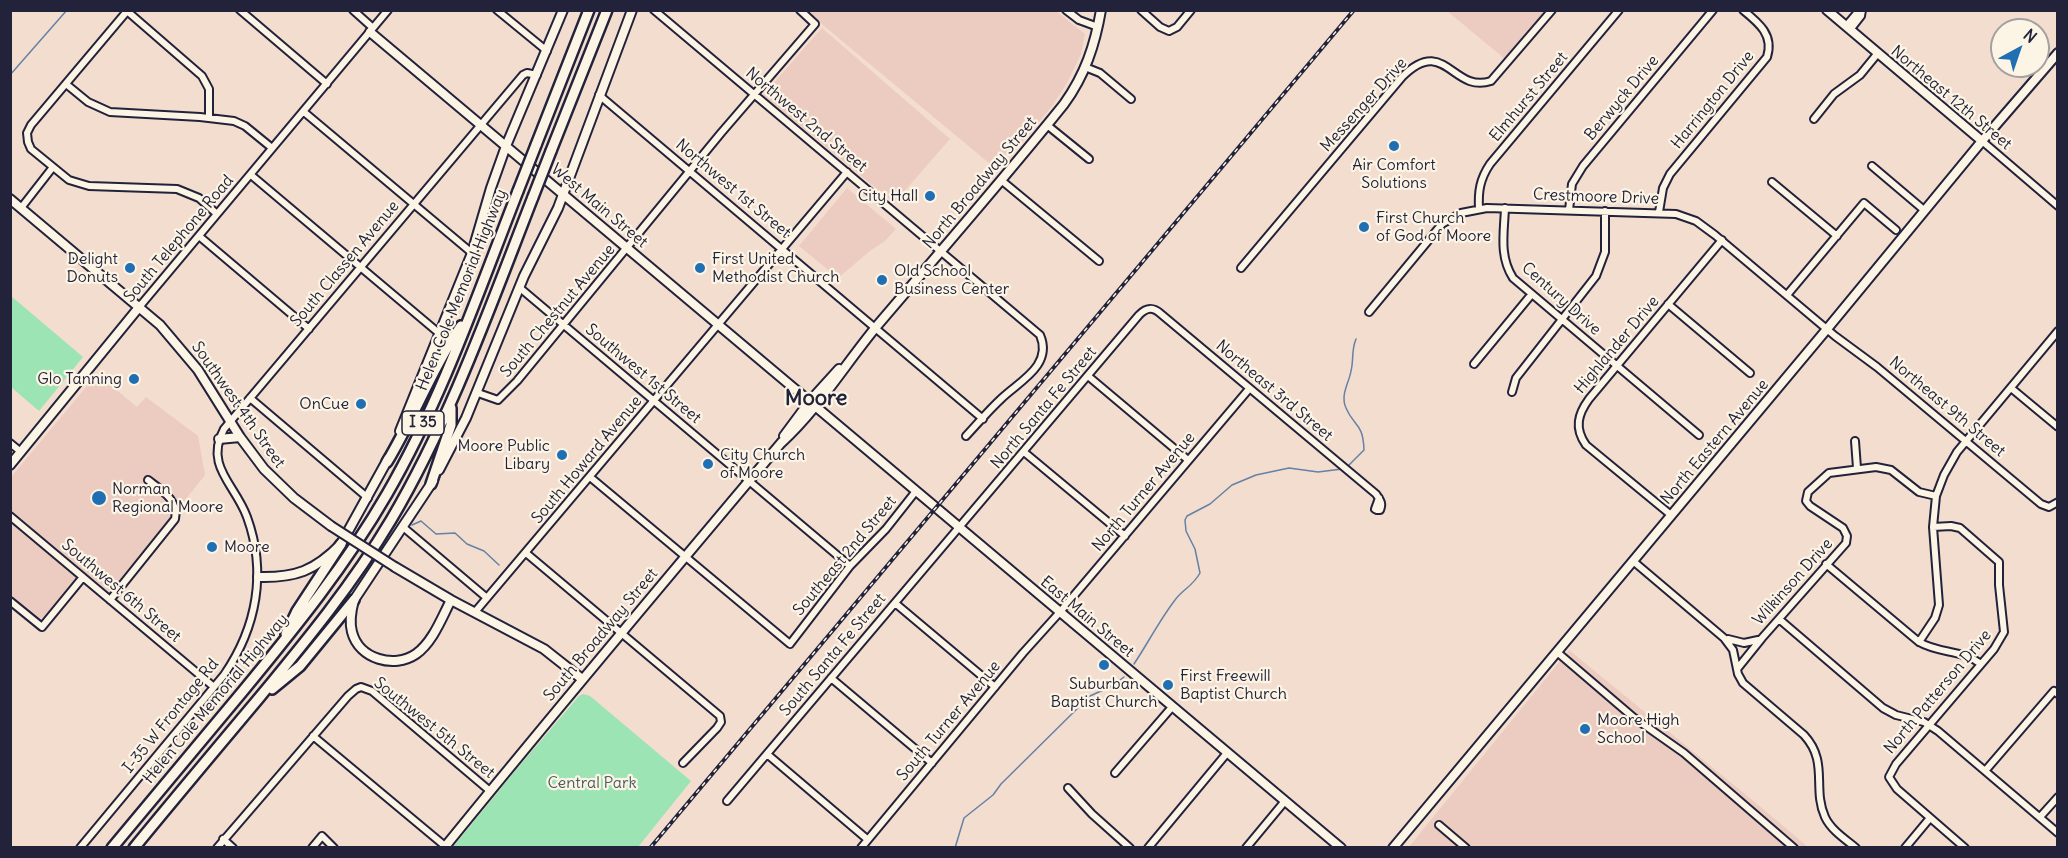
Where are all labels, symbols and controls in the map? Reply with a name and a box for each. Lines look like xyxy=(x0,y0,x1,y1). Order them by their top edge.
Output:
north arrow xyxy=(1990,18,2050,78)
text: N xyxy=(2020,25,2041,47)
street label: Northeast 12th Street xyxy=(1887,42,2015,154)
street label: Harrington Drive xyxy=(1668,47,1758,153)
street label: Elmhurst Street xyxy=(1486,48,1572,146)
street label: Berwyck Drive xyxy=(1581,52,1663,144)
street label: Messenger Drive xyxy=(1317,54,1411,156)
street label: Northwest 2nd Street xyxy=(741,64,871,176)
street label: North Broadway Street xyxy=(919,113,1041,253)
street label: Northwest 1st Street xyxy=(672,135,794,243)
marker: Air Comfort Solutions xyxy=(1387,139,1401,153)
place label: Air Comfort Solutions xyxy=(1352,155,1436,193)
street label: West Main Street xyxy=(547,160,651,252)
street label: South Telephone Road xyxy=(120,171,238,307)
street label: Crestmoore Drive xyxy=(1533,185,1659,209)
street label: Helen Cole Memorial Highway xyxy=(413,186,511,394)
place label: City Hall xyxy=(858,186,918,206)
marker: City Hall xyxy=(923,189,937,203)
street label: South Classen Avenue xyxy=(287,197,403,331)
place label: First Church of God of Moore xyxy=(1376,208,1491,246)
marker: First Church of God of Moore xyxy=(1357,220,1371,234)
street label: South Chestnut Avenue xyxy=(497,240,619,382)
place label: Delight Donuts xyxy=(66,249,118,287)
place label: First United Methodist Church xyxy=(712,249,839,287)
street label: Century Drive xyxy=(1517,258,1605,340)
marker: Delight Donuts xyxy=(123,261,137,275)
marker: First United Methodist Church xyxy=(693,261,707,275)
place label: Old School Business Center xyxy=(894,261,1009,299)
marker: Old School Business Center xyxy=(875,273,889,287)
street label: Highlander Drive xyxy=(1571,292,1663,398)
street label: Southwest 1st Street xyxy=(581,320,705,428)
street label: Northeast 3rd Street xyxy=(1212,337,1336,445)
street label: Southwest 4th Street xyxy=(187,338,289,472)
street label: North Santa Fe Street xyxy=(987,343,1101,473)
street label: Northeast 9th Street xyxy=(1885,353,2009,461)
place label: Glo Tanning xyxy=(37,369,122,389)
marker: Glo Tanning xyxy=(127,372,141,386)
street label: North Eastern Avenue xyxy=(1657,375,1773,509)
district label: Moore xyxy=(785,386,847,412)
street label: South Howard Avenue xyxy=(528,392,646,528)
place label: OnCue xyxy=(299,394,349,414)
marker: OnCue xyxy=(354,397,368,411)
road number: I 35 xyxy=(402,411,444,435)
street label: North Turner Avenue xyxy=(1088,428,1200,556)
place label: Moore Public Libary xyxy=(458,436,550,474)
place label: City Church of Moore xyxy=(720,445,805,483)
marker: Moore Public Libary xyxy=(555,448,569,462)
marker: City Church of Moore xyxy=(701,457,715,471)
place label: Norman Regional Moore xyxy=(112,479,223,517)
marker: Norman Regional Moore xyxy=(90,489,108,507)
street label: Southeast 2nd Street xyxy=(789,492,901,620)
street label: Wilkinson Drive xyxy=(1749,535,1837,629)
street label: Southwest 6th Street xyxy=(57,536,185,646)
place label: Moore xyxy=(224,537,270,557)
marker: Moore xyxy=(205,540,219,554)
street label: South Broadway Street xyxy=(540,565,662,705)
street label: East Main Street xyxy=(1036,572,1138,662)
street label: South Santa Fe Street xyxy=(776,590,890,720)
street label: Helen Cole Memorial Highway xyxy=(139,610,293,788)
street label: North Patterson Drive xyxy=(1880,626,1996,758)
street label: I-35 W Frontage Rd xyxy=(119,655,223,777)
street label: South Turner Avenue xyxy=(893,657,1005,785)
marker: Suburban Baptist Church xyxy=(1097,658,1111,672)
place label: First Freewill Baptist Church xyxy=(1180,666,1287,704)
street label: Southwest 5th Street xyxy=(370,673,498,783)
place label: Suburban Baptist Church xyxy=(1051,674,1157,712)
marker: First Freewill Baptist Church xyxy=(1161,678,1175,692)
place label: Moore High School xyxy=(1597,710,1680,748)
marker: Moore High School xyxy=(1578,722,1592,736)
park label: Central Park xyxy=(547,773,637,793)

